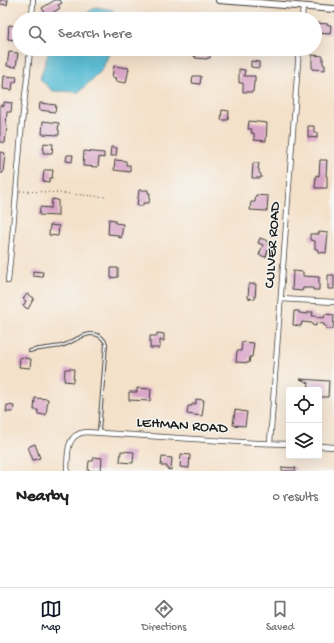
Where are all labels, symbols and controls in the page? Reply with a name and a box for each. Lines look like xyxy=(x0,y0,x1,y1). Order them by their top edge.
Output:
search box xyxy=(12,12,322,56)
icon: search xyxy=(26,23,48,45)
text: Search here xyxy=(58,25,132,43)
street label: CULVER ROAD xyxy=(261,201,285,289)
map controls xyxy=(286,387,322,459)
button: locate xyxy=(286,387,322,423)
street label: LEHMAN ROAD xyxy=(136,414,228,438)
button: layers xyxy=(286,423,322,459)
text: Nearby xyxy=(16,487,69,507)
text: 0 results xyxy=(272,490,318,505)
tab: Map xyxy=(40,598,62,634)
tab: Directions xyxy=(142,598,186,634)
tab: Saved xyxy=(266,598,294,634)

